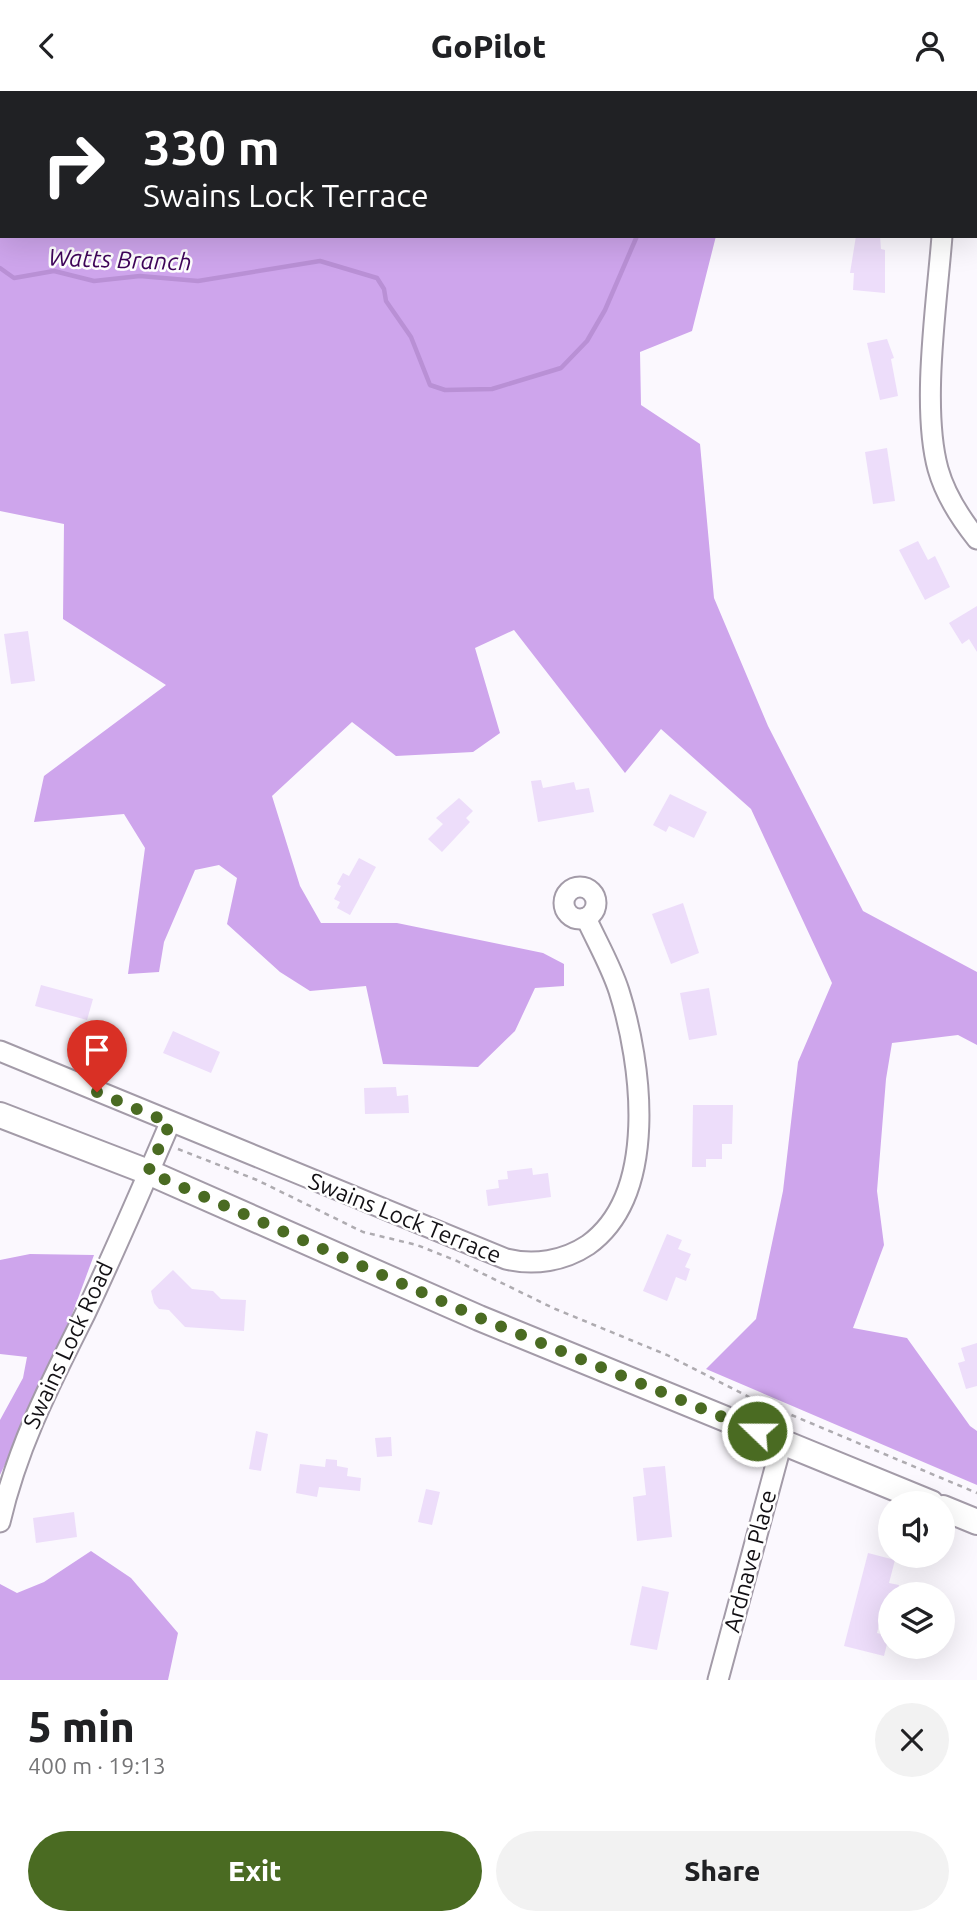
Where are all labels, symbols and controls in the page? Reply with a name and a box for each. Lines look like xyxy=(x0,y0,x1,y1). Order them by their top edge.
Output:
icon: back xyxy=(28,27,66,65)
icon: person xyxy=(911,27,949,65)
text: GoPilot xyxy=(431,28,546,64)
icon: right xyxy=(28,119,119,210)
text: 330 m xyxy=(143,119,280,174)
text: Swains Lock Terrace xyxy=(143,177,429,213)
water label: Watts Branch xyxy=(48,244,192,275)
pin xyxy=(67,1020,127,1092)
icon: arrive xyxy=(78,1031,116,1069)
street label: Swains Lock Terrace xyxy=(305,1167,505,1268)
street label: Swains Lock Road xyxy=(18,1257,117,1432)
position arrow xyxy=(720,1394,794,1468)
street label: Ardnave Place xyxy=(719,1487,781,1635)
map controls xyxy=(878,1491,955,1659)
button: sound xyxy=(878,1491,955,1568)
button: layers xyxy=(878,1582,955,1659)
text: 5 min xyxy=(28,1703,135,1750)
button: close xyxy=(875,1703,949,1777)
text: 400 m · 19:13 xyxy=(28,1753,166,1778)
button: Exit xyxy=(28,1831,482,1911)
button: Share xyxy=(496,1831,949,1911)

